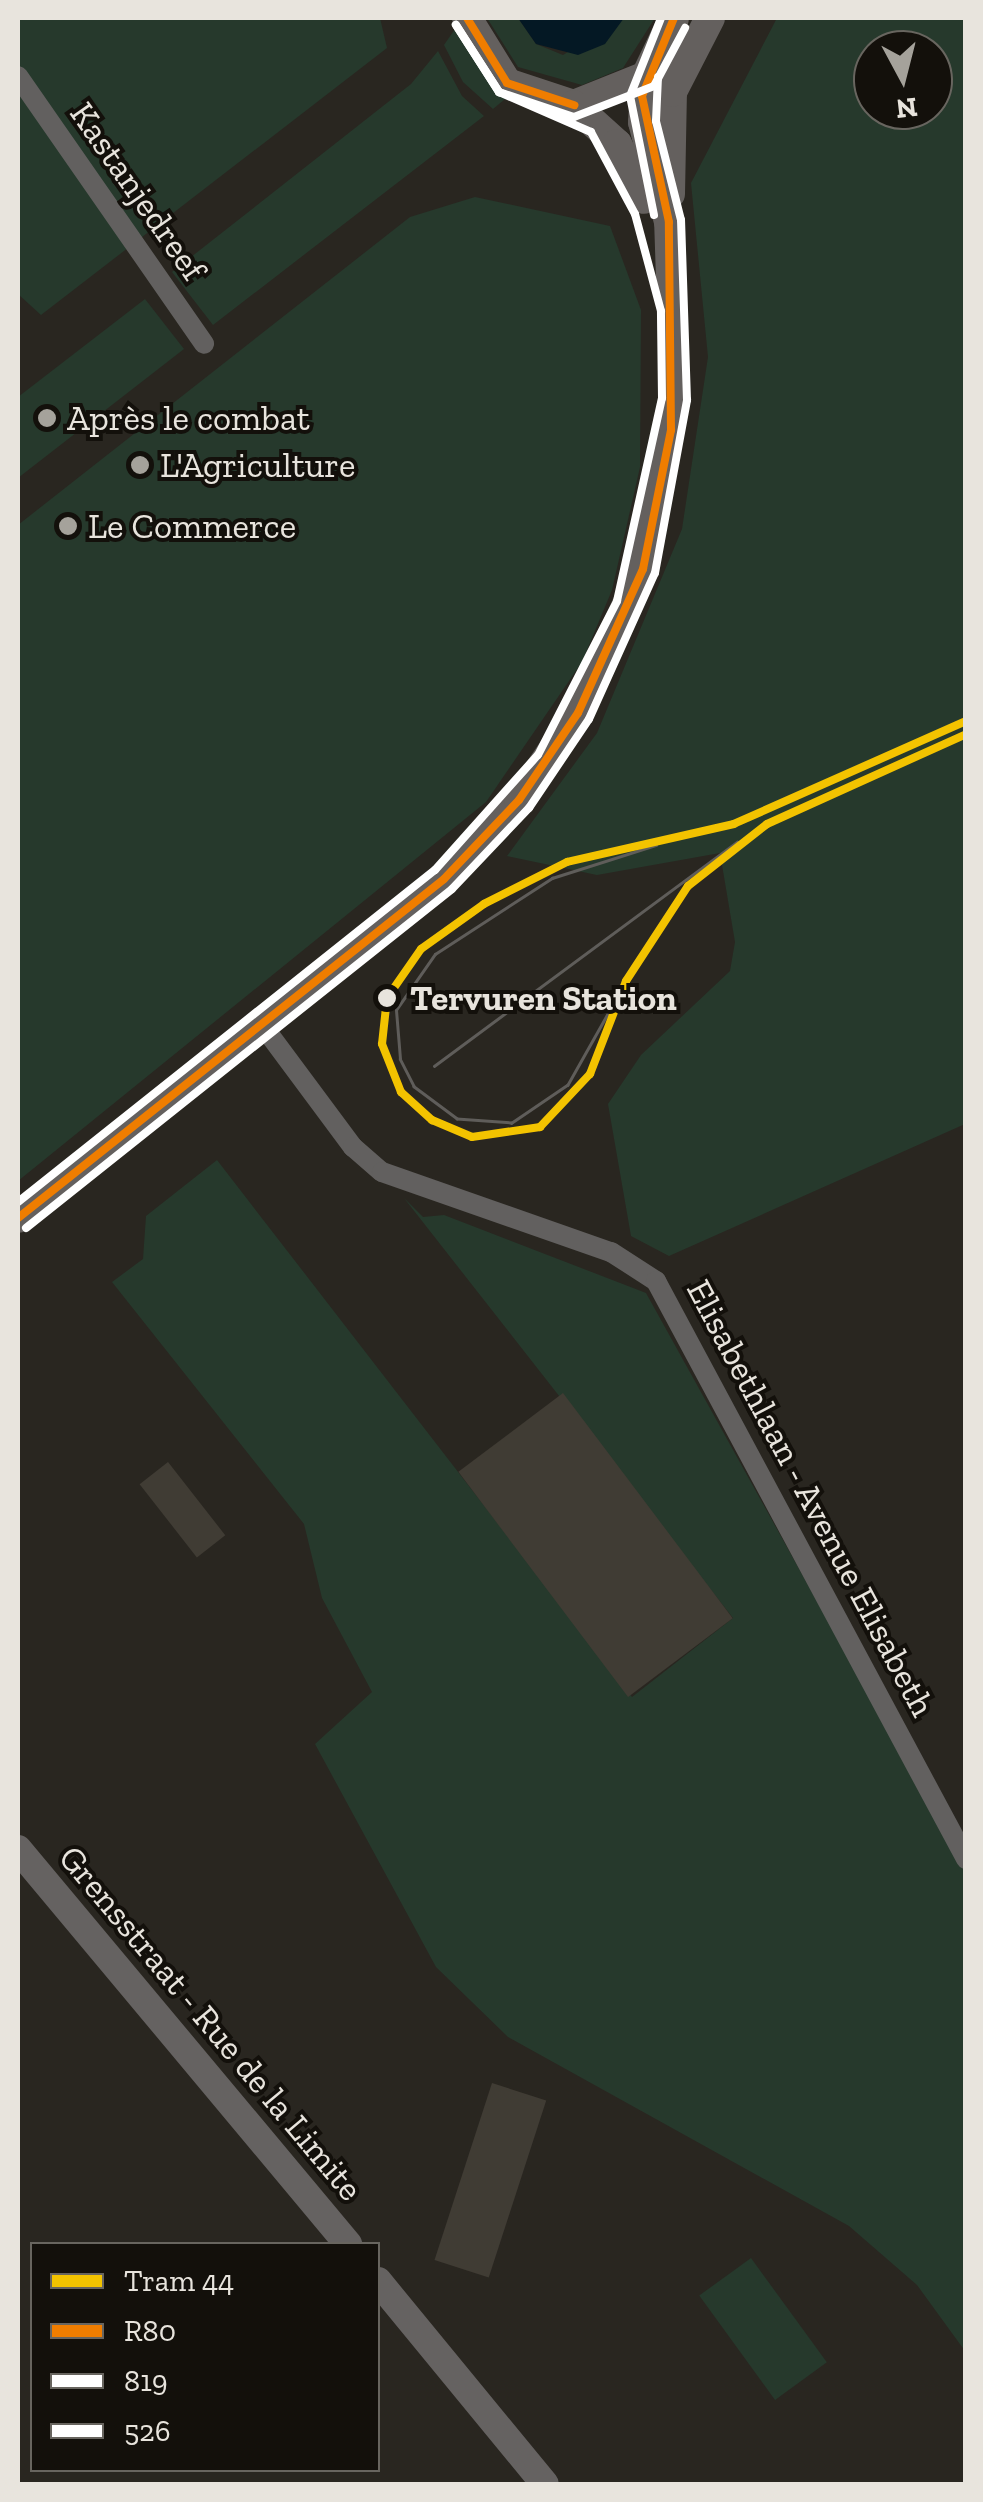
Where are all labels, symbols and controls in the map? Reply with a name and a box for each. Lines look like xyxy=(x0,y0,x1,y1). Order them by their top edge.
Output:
north arrow xyxy=(853,30,953,130)
text: N xyxy=(894,91,919,126)
street label: Kastanjedreef xyxy=(61,94,215,288)
place label: Après le combat xyxy=(67,397,310,439)
marker: Après le combat xyxy=(36,407,58,429)
place label: L'Agriculture xyxy=(160,444,356,486)
marker: L'Agriculture xyxy=(129,454,151,476)
place label: Le Commerce xyxy=(88,505,296,547)
marker: Le Commerce xyxy=(57,515,79,537)
place label: Tervuren Station xyxy=(410,977,677,1019)
marker: Tervuren Station xyxy=(374,985,400,1011)
street label: Elisabethlaan - Avenue Elisabeth xyxy=(678,1272,944,1724)
street label: Grensstraat - Rue de la Limite xyxy=(50,1837,372,2209)
legend xyxy=(30,2242,380,2472)
text: Tram 44 xyxy=(124,2263,234,2299)
text: R80 xyxy=(124,2313,176,2349)
text: 819 xyxy=(124,2363,168,2399)
text: 526 xyxy=(124,2413,171,2449)

